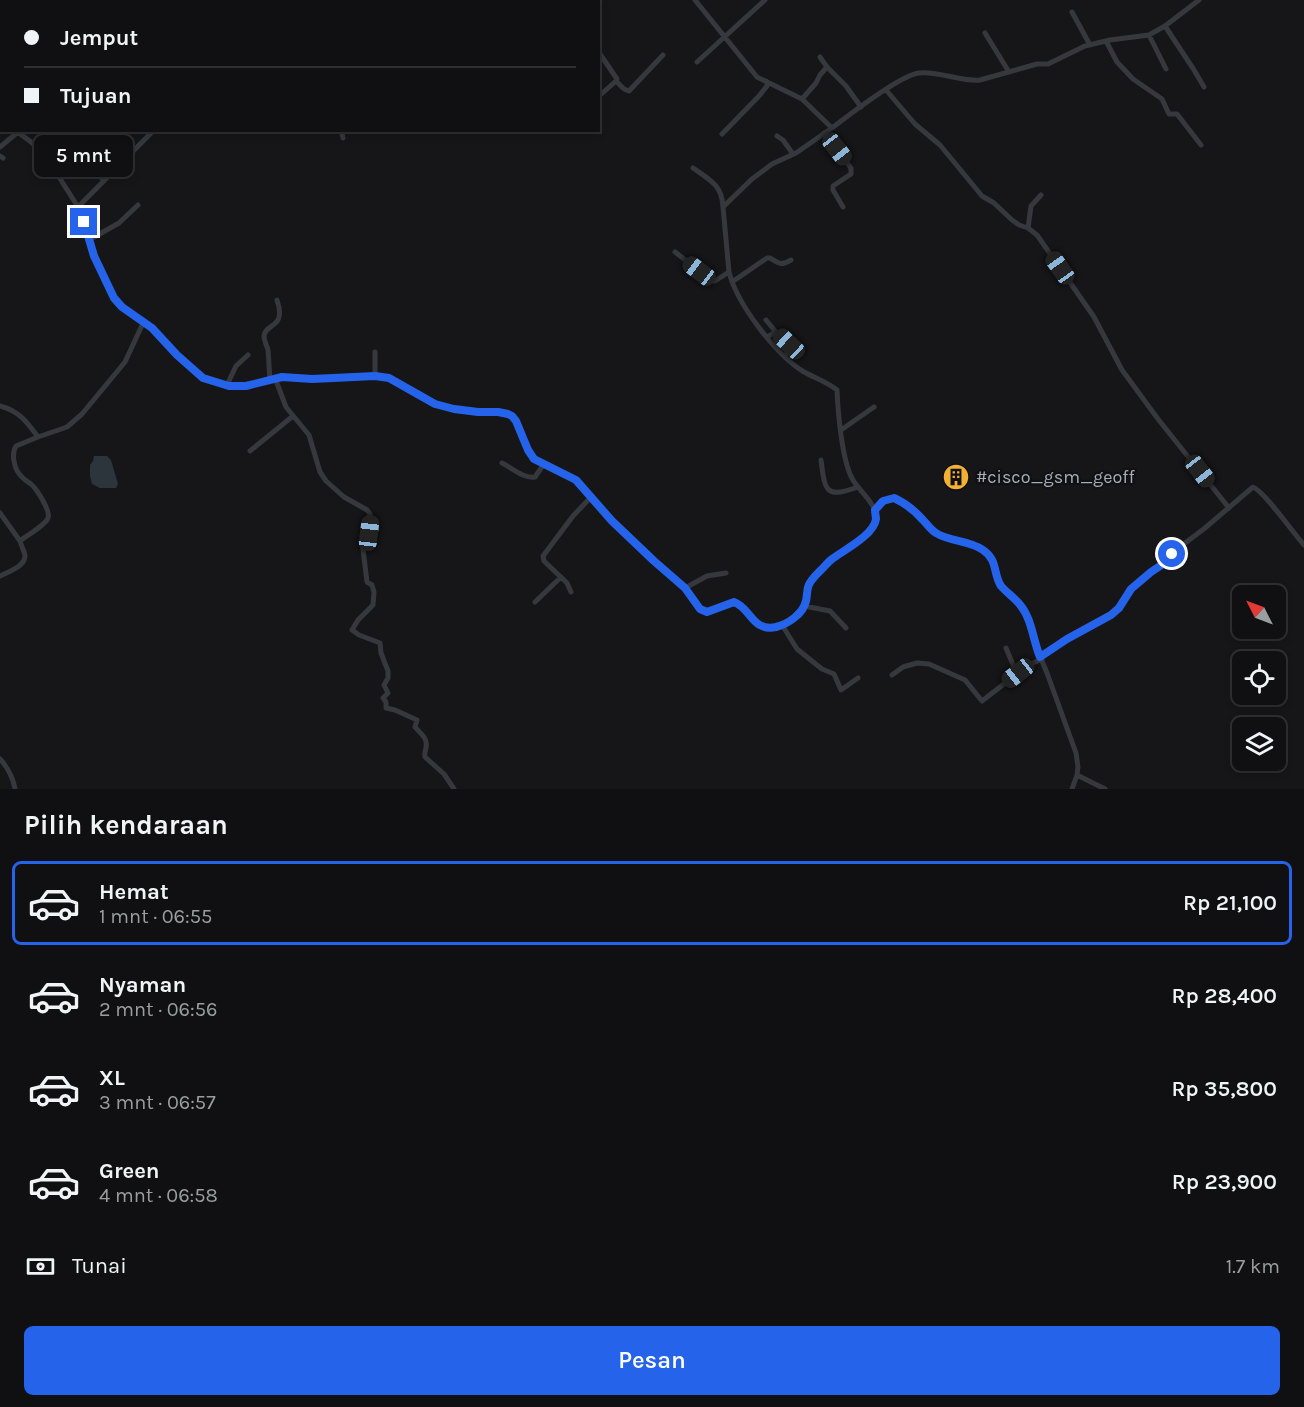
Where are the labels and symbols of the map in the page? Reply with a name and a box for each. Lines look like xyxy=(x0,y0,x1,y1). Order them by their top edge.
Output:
car xyxy=(819,129,855,169)
callout: 5 mnt xyxy=(34,135,134,177)
route end xyxy=(70,208,97,235)
car xyxy=(1042,248,1078,288)
car xyxy=(679,253,719,289)
car xyxy=(770,325,808,363)
car xyxy=(1182,451,1218,491)
building icon: #cisco_gsm_geoff xyxy=(941,462,971,492)
place label: #cisco_gsm_geoff xyxy=(976,466,1135,488)
car xyxy=(358,514,380,552)
route start xyxy=(1158,540,1185,567)
north arrow xyxy=(1232,585,1286,639)
car xyxy=(998,655,1038,691)

